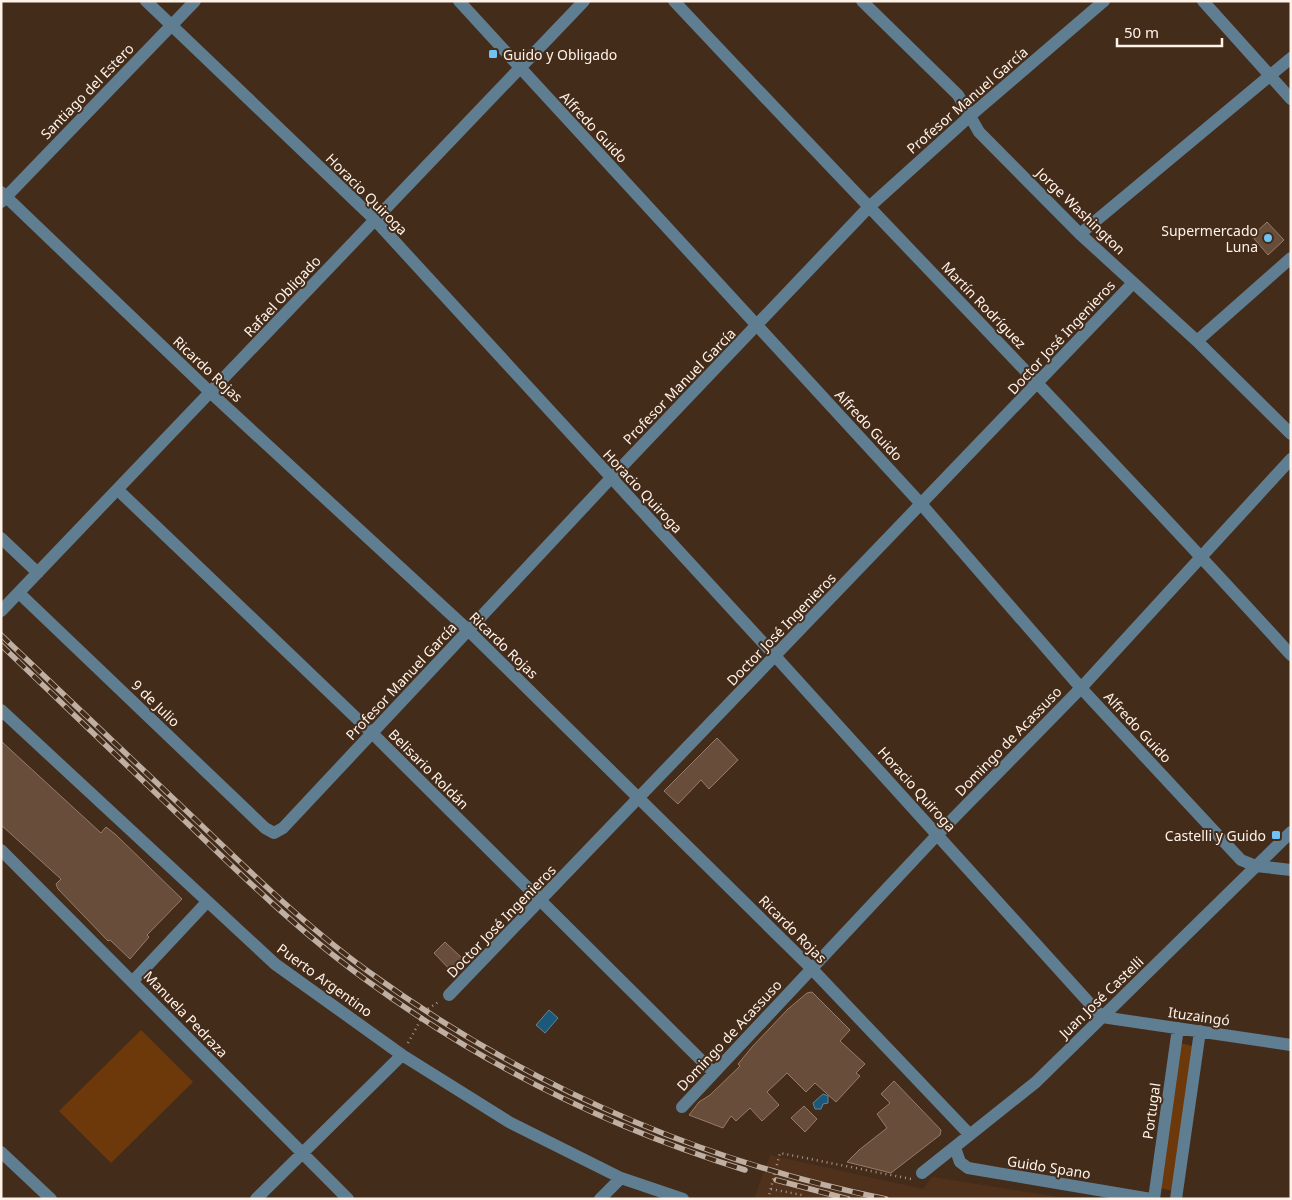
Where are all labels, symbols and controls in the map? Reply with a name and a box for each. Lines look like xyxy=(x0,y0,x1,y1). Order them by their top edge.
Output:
scale bar xyxy=(1117,15,1222,47)
text: 50 m xyxy=(1124,22,1159,42)
street label: Santiago del Estero xyxy=(36,39,138,143)
street label: Profesor Manuel García xyxy=(902,42,1032,158)
place label: Guido y Obligado xyxy=(503,45,617,64)
marker: Guido y Obligado xyxy=(487,48,499,60)
street label: Alfredo Guido xyxy=(556,87,632,167)
street label: Horacio Quiroga xyxy=(322,149,412,239)
street label: Jorge Washington xyxy=(1031,162,1130,259)
place label: Supermercado Luna xyxy=(1161,221,1258,256)
marker: Supermercado Luna xyxy=(1262,232,1274,244)
street label: Rafael Obligado xyxy=(239,251,325,341)
street label: Martín Rodríguez xyxy=(938,257,1031,353)
street label: Doctor José Ingenieros xyxy=(1003,276,1119,398)
street label: Profesor Manuel García xyxy=(619,324,739,448)
street label: Ricardo Rojas xyxy=(169,332,247,406)
street label: Alfredo Guido xyxy=(831,385,907,465)
street label: Horacio Quiroga xyxy=(599,445,687,537)
street label: Doctor José Ingenieros xyxy=(722,568,840,689)
street label: Ricardo Rojas xyxy=(466,607,543,683)
street label: Profesor Manuel García xyxy=(341,618,461,744)
street label: 9 de Julio xyxy=(128,675,184,731)
street label: Domingo de Acassuso xyxy=(951,682,1065,800)
street label: Alfredo Guido xyxy=(1100,687,1176,767)
street label: Belisario Roldán xyxy=(385,725,473,813)
street label: Horacio Quiroga xyxy=(874,742,960,836)
place label: Castelli y Guido xyxy=(1165,826,1266,845)
marker: Castelli y Guido xyxy=(1270,829,1282,841)
street label: Doctor José Ingenieros xyxy=(442,860,560,981)
street label: Ricardo Rojas xyxy=(755,891,831,967)
street label: Puerto Argentino xyxy=(274,939,376,1021)
street label: Juan José Castelli xyxy=(1053,952,1147,1044)
street label: Manuela Pedraza xyxy=(140,967,232,1061)
street label: Domingo de Acassuso xyxy=(672,975,786,1095)
street label: Ituzaingó xyxy=(1167,1002,1231,1030)
street label: Portugal xyxy=(1138,1082,1164,1140)
street label: Guido Spano xyxy=(1006,1151,1092,1183)

